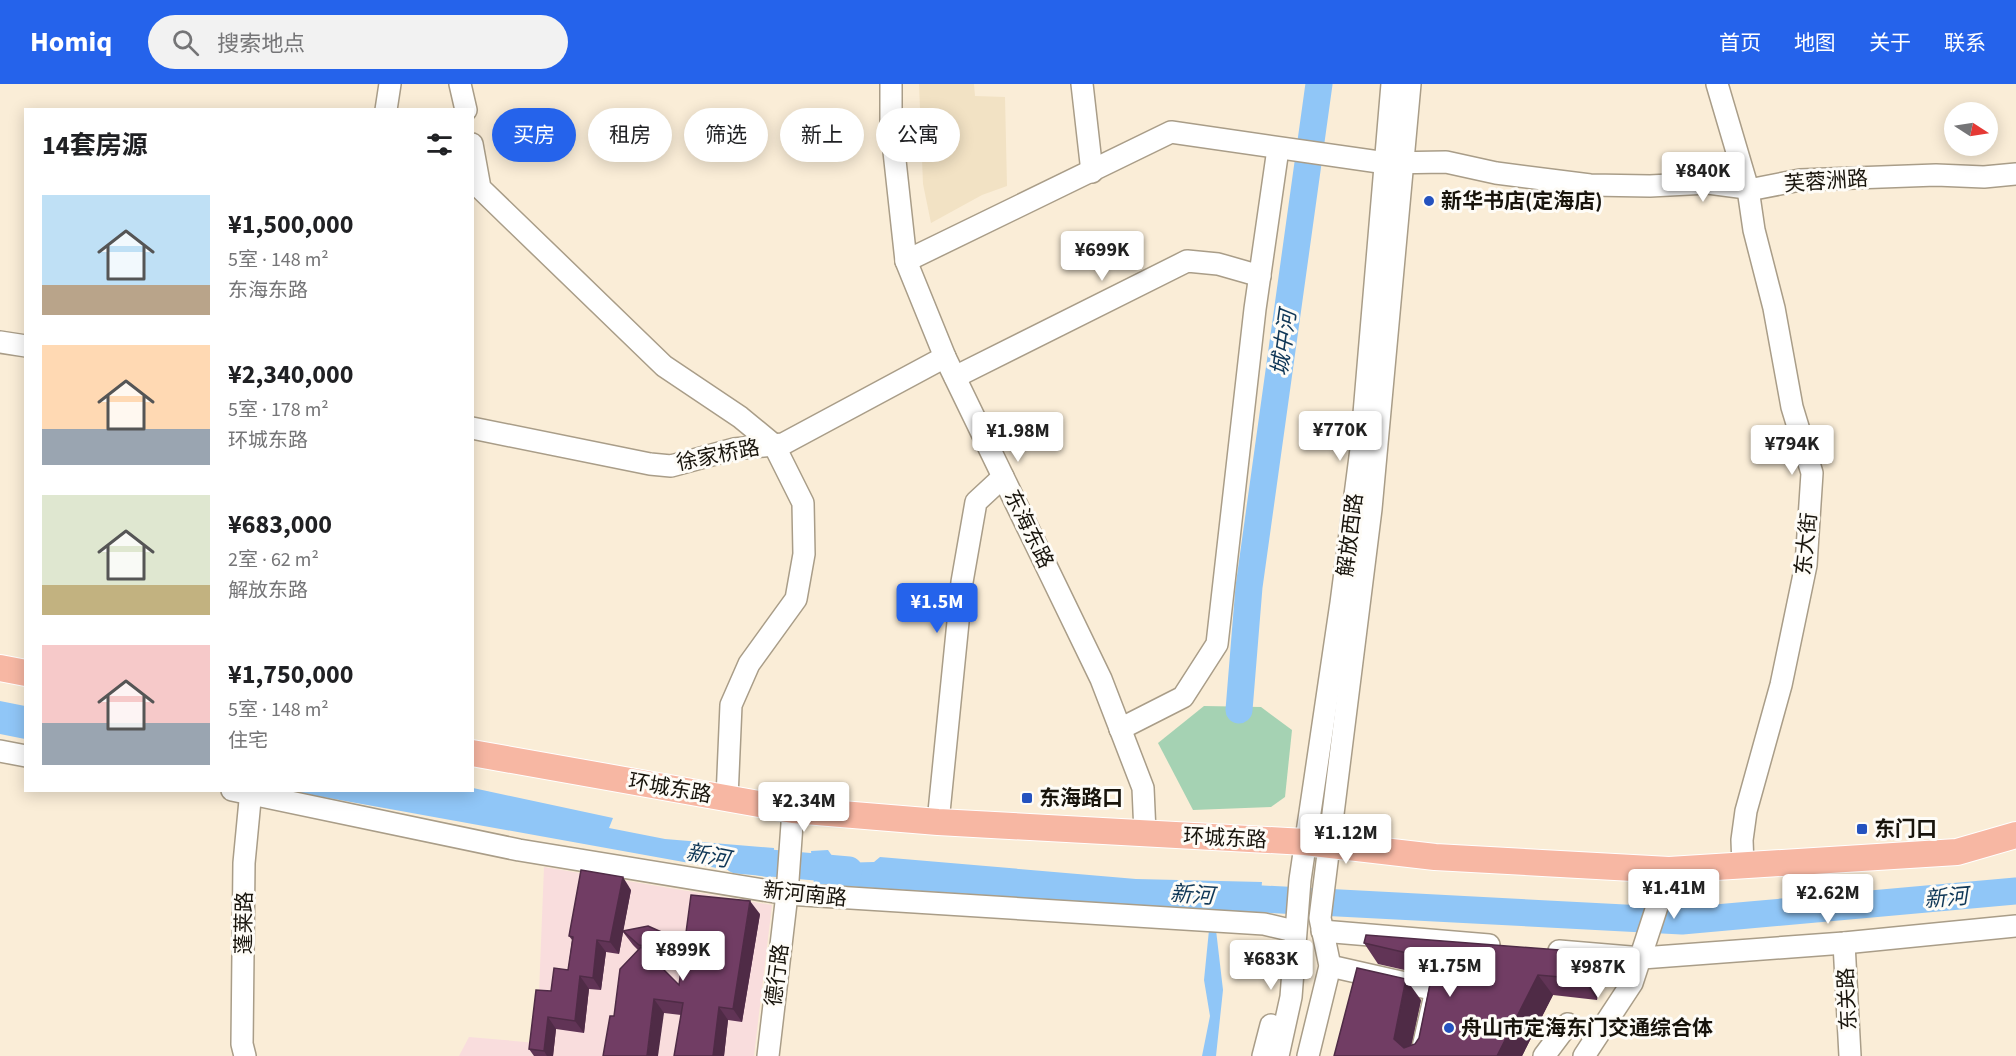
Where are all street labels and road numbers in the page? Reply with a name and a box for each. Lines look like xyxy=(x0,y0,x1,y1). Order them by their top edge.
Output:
street label: 芙蓉洲路 xyxy=(1783,163,1869,199)
street label: 徐家桥路 xyxy=(674,432,762,478)
street label: 东海东路 xyxy=(997,485,1061,573)
street label: 解放西路 xyxy=(1330,491,1370,579)
street label: 东大街 xyxy=(1788,511,1824,577)
street label: 环城东路 xyxy=(626,766,714,810)
street label: 环城东路 xyxy=(1182,821,1268,855)
street label: 新河南路 xyxy=(762,875,848,913)
street label: 蓬莱路 xyxy=(228,891,260,955)
street label: 德行路 xyxy=(758,942,796,1008)
street label: 东关路 xyxy=(1830,967,1864,1031)

